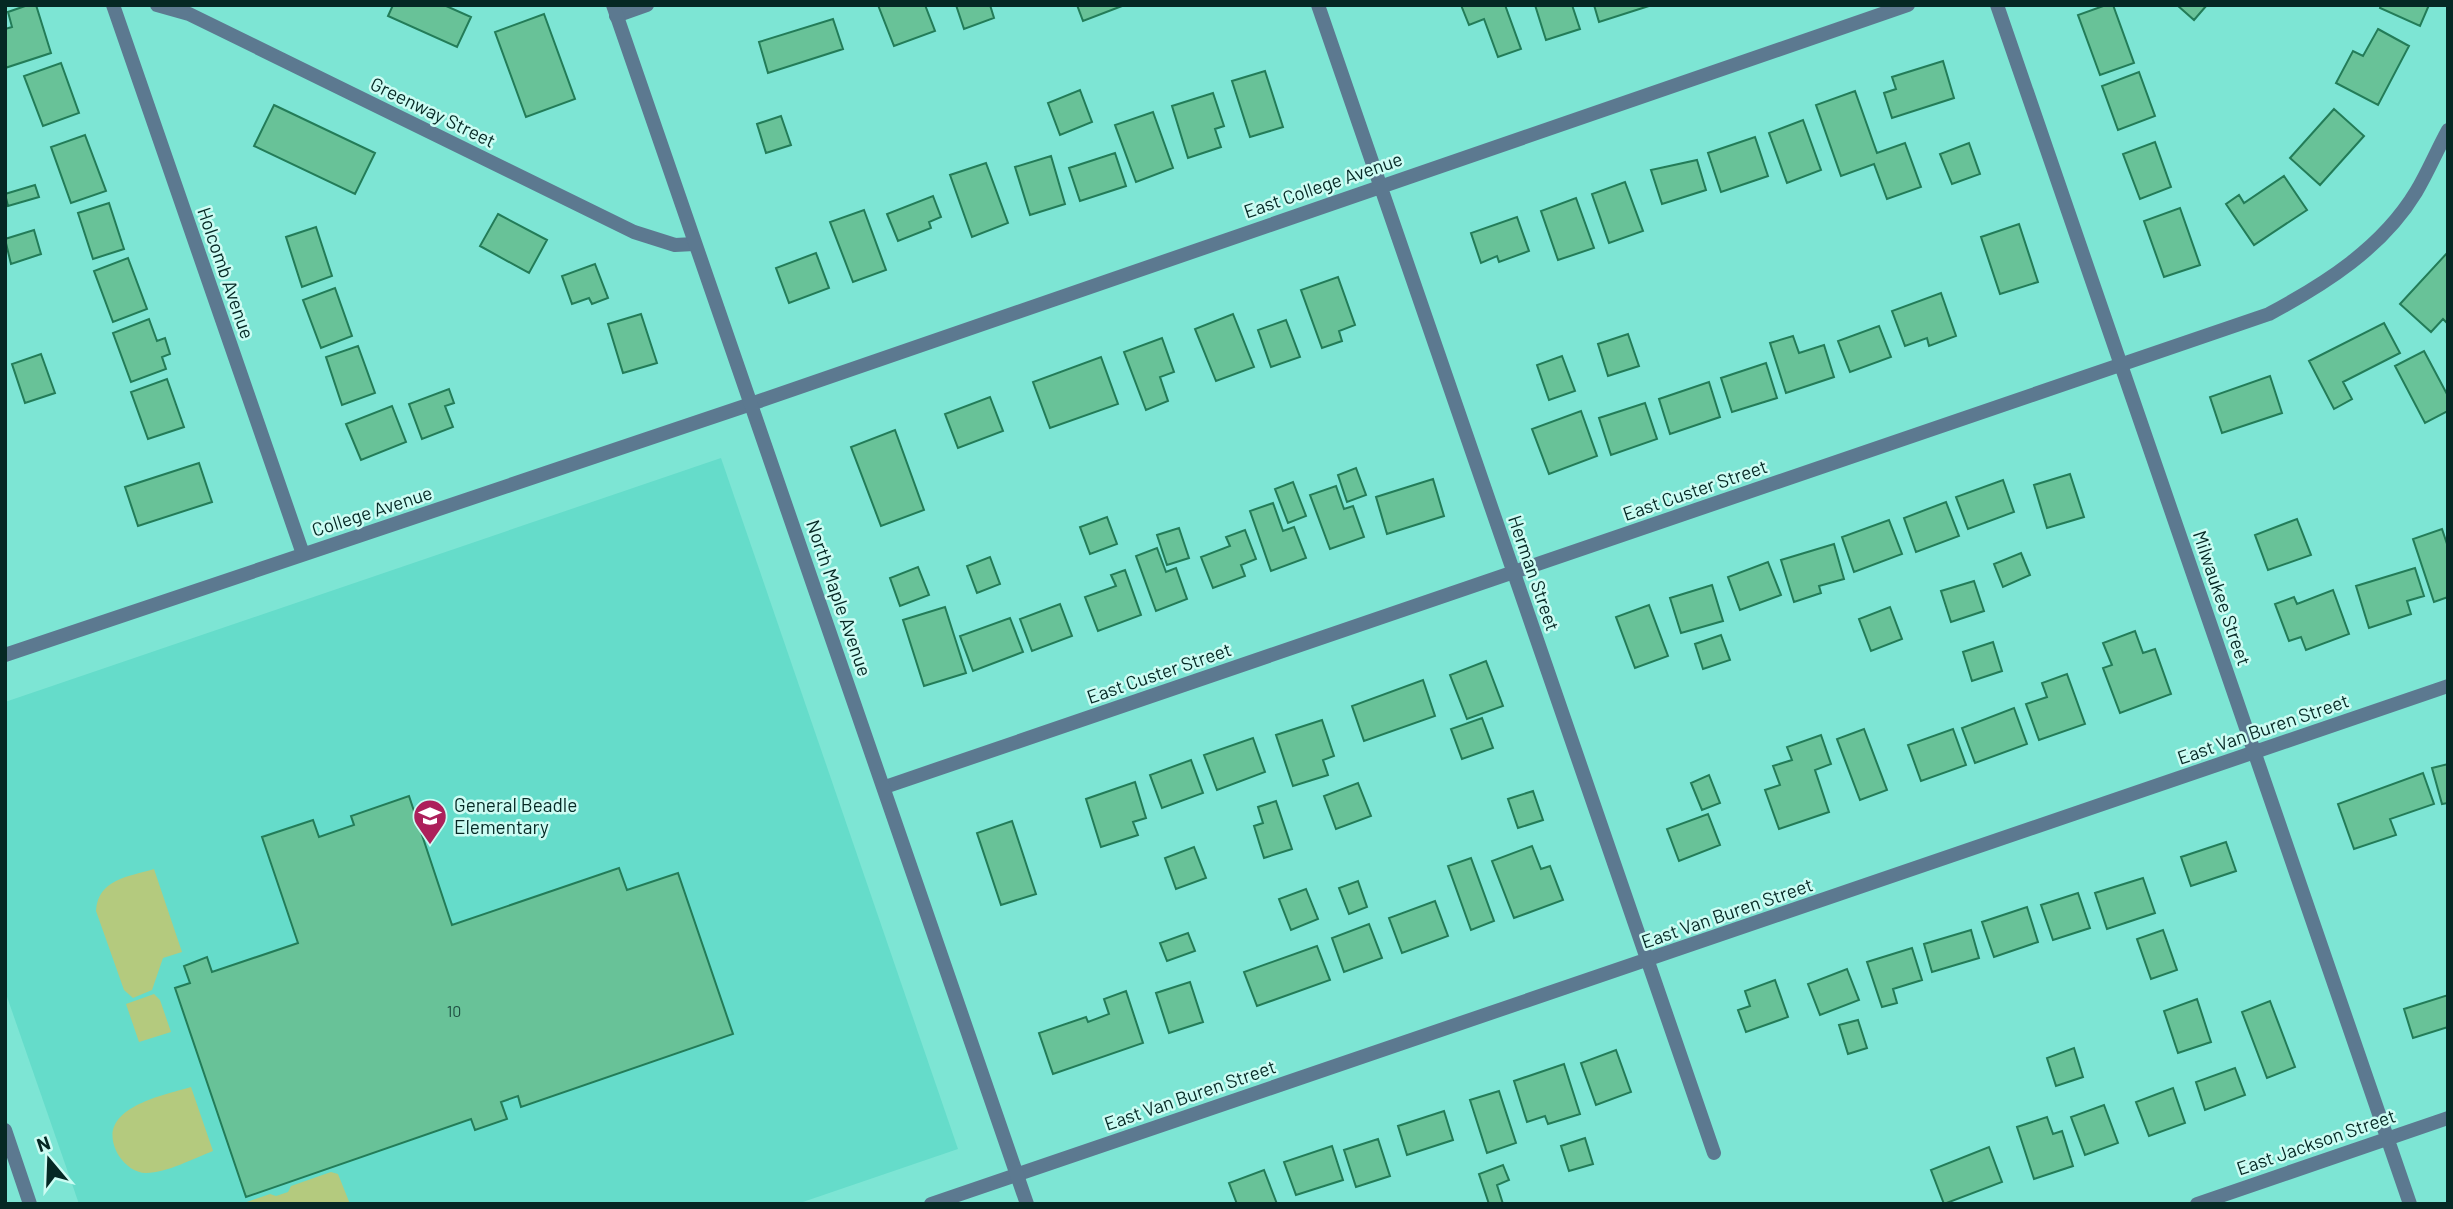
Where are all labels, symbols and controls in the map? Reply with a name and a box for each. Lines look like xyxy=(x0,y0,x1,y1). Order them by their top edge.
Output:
street label: Greenway Street xyxy=(367,71,500,152)
street label: East College Avenue xyxy=(1240,147,1405,222)
street label: Holcomb Avenue xyxy=(193,204,260,342)
street label: East Custer Street xyxy=(1620,454,1770,525)
street label: College Avenue xyxy=(309,480,435,541)
street label: Herman Street xyxy=(1504,512,1565,634)
street label: North Maple Avenue xyxy=(802,517,877,679)
street label: Milwaukee Street xyxy=(2189,527,2256,668)
street label: East Custer Street xyxy=(1084,637,1234,708)
street label: East Van Buren Street xyxy=(2174,688,2352,769)
place label: General Beadle Elementary xyxy=(454,793,577,838)
school or university icon: General Beadle Elementary xyxy=(411,797,449,846)
street label: East Van Buren Street xyxy=(1638,872,1816,953)
house number: 10 xyxy=(447,1001,461,1020)
street label: East Van Buren Street xyxy=(1101,1054,1279,1135)
street label: East Jackson Street xyxy=(2233,1104,2398,1179)
north arrow xyxy=(14,1125,84,1195)
text: N xyxy=(34,1131,53,1156)

